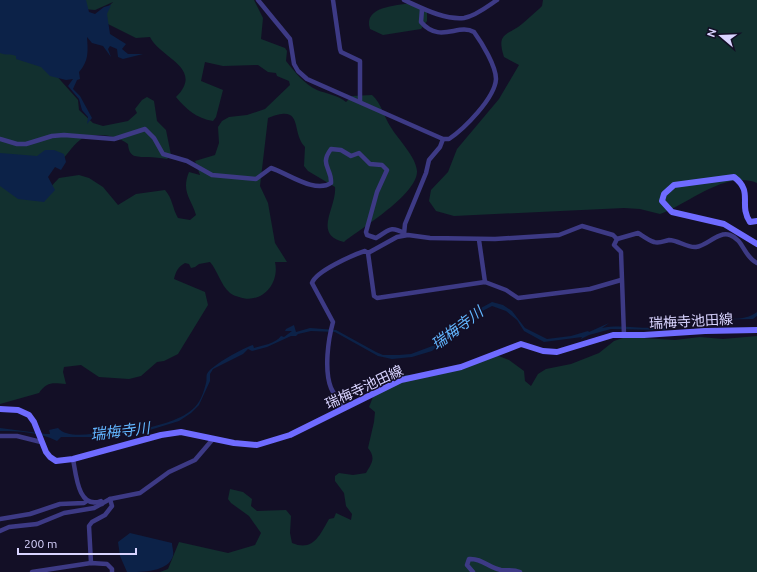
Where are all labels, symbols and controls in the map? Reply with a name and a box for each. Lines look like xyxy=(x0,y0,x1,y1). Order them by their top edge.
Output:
north arrow xyxy=(701,16,741,56)
text: N xyxy=(705,27,719,39)
water label: 瑞梅寺川 xyxy=(428,302,488,353)
street label: 瑞梅寺池田線 xyxy=(649,311,733,331)
street label: 瑞梅寺池田線 xyxy=(323,362,405,412)
water label: 瑞梅寺川 xyxy=(89,419,153,443)
scale bar xyxy=(18,530,136,556)
text: 200 m xyxy=(24,537,57,550)

